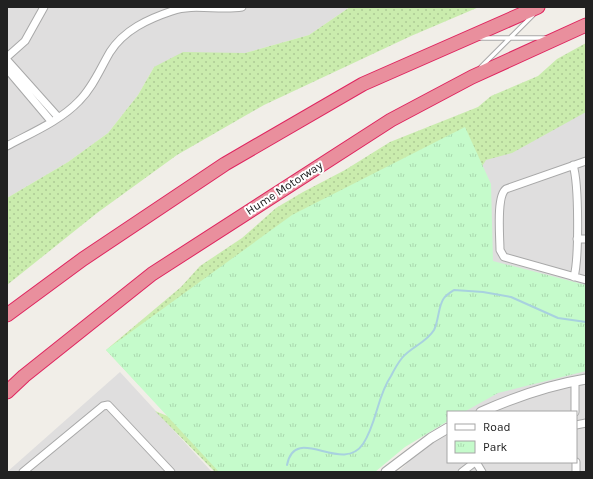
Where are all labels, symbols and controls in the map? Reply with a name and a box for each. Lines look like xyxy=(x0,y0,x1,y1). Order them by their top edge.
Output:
street label: Hume Motorway xyxy=(243,158,325,218)
legend xyxy=(447,411,577,463)
text: Road xyxy=(483,420,511,434)
text: Park xyxy=(483,440,508,454)

